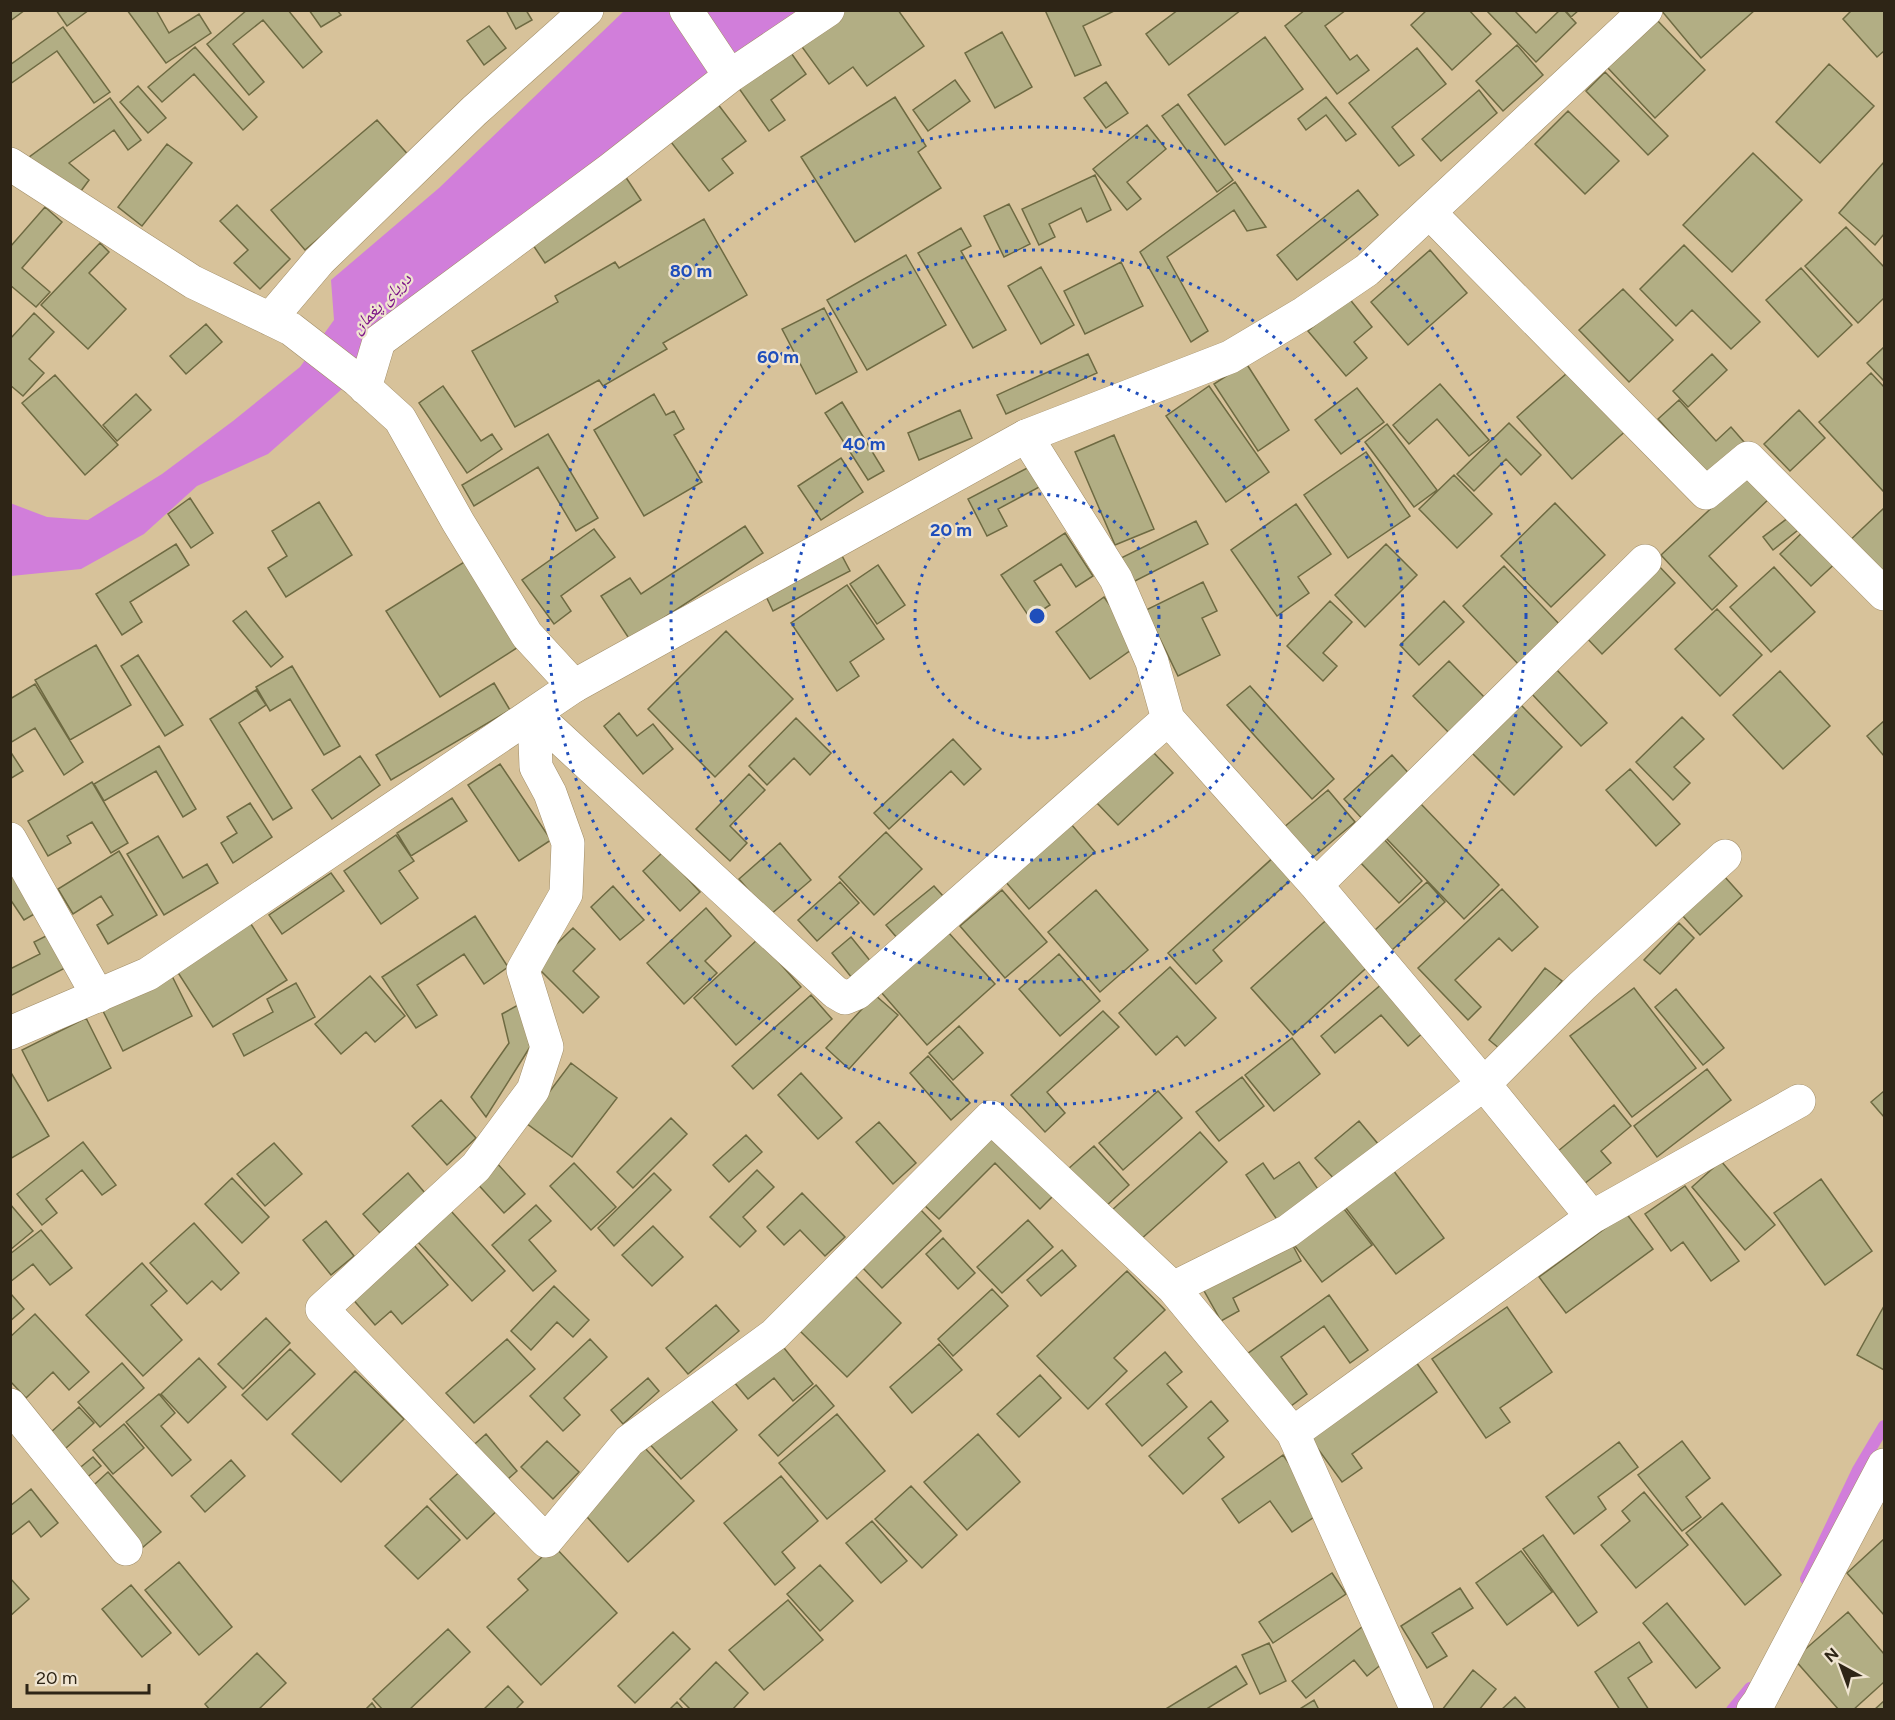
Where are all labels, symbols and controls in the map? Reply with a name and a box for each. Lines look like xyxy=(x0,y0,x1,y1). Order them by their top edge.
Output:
text: 80 m xyxy=(670,260,712,282)
water label: دریای پغمان xyxy=(346,268,416,338)
text: 60 m xyxy=(757,346,799,368)
text: 40 m xyxy=(842,433,886,455)
text: 20 m xyxy=(930,519,972,541)
centre of rings xyxy=(1027,606,1047,626)
north arrow xyxy=(1811,1636,1871,1696)
text: N xyxy=(1821,1644,1842,1666)
scale bar xyxy=(27,1657,148,1695)
text: 20 m xyxy=(36,1667,77,1689)

